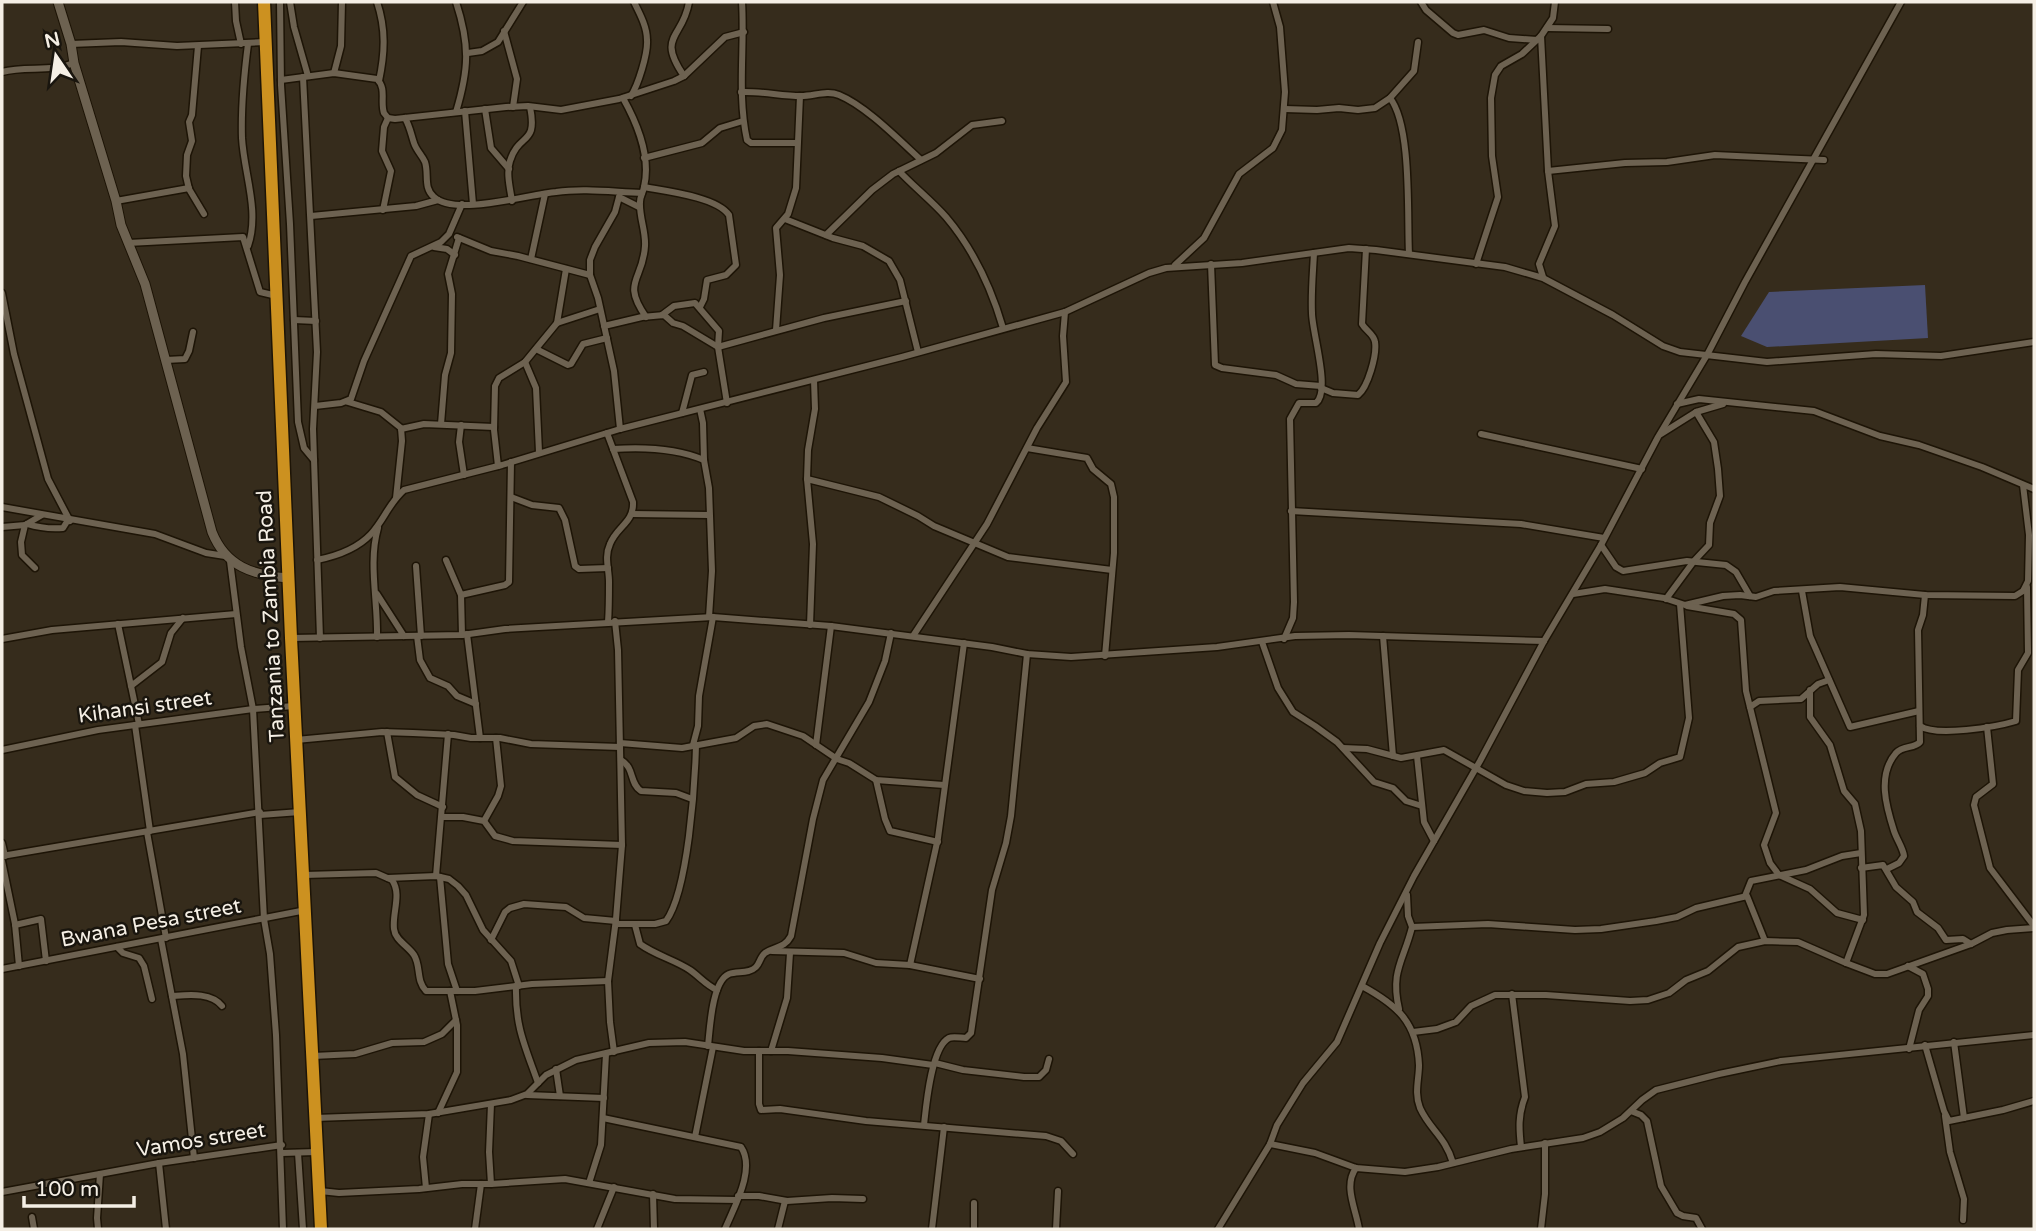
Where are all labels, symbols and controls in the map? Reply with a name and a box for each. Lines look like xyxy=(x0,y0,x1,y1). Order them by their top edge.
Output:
north arrow xyxy=(21,21,91,91)
text: N xyxy=(42,28,62,53)
street label: Tanzania to Zambia Road xyxy=(252,489,290,743)
street label: Kihansi street xyxy=(76,685,214,729)
street label: Bwana Pesa street xyxy=(59,893,243,953)
street label: Vamos street xyxy=(135,1117,267,1163)
scale bar xyxy=(24,1164,135,1208)
text: 100 m xyxy=(35,1177,99,1202)

